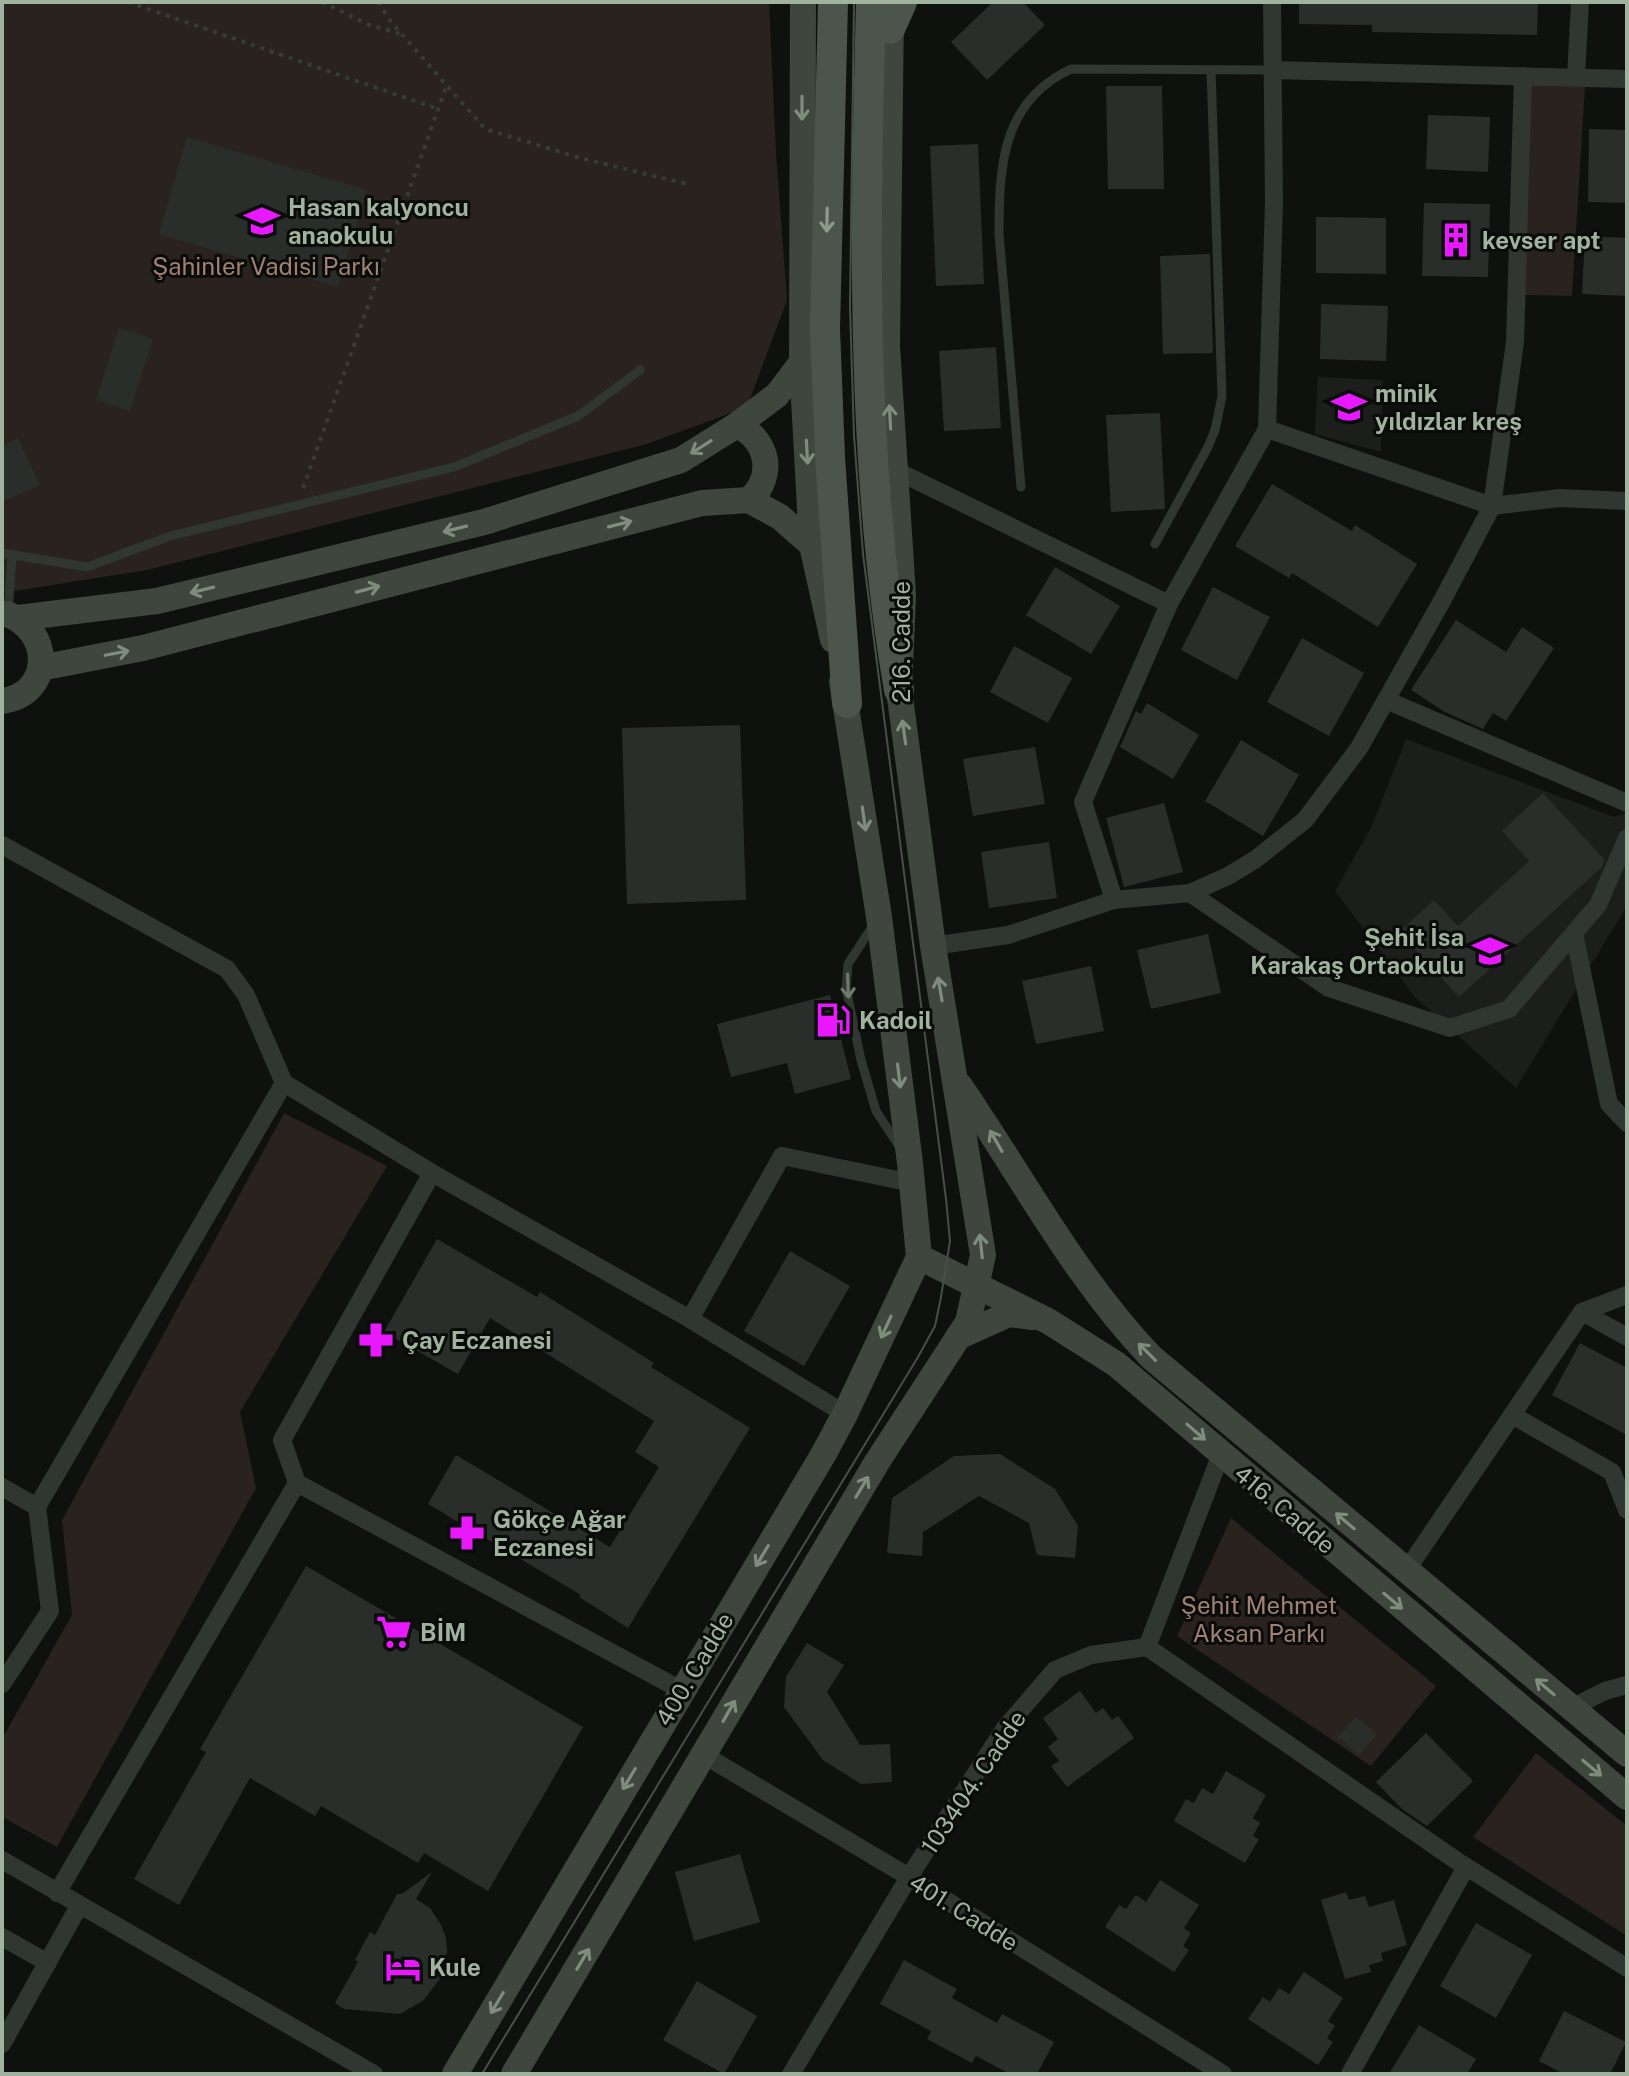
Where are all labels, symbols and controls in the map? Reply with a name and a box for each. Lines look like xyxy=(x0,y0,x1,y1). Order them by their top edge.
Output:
one-way arrow xyxy=(794,94,810,121)
place label: Hasan kalyoncu anaokulu xyxy=(288,193,469,249)
school or university icon: Hasan kalyoncu anaokulu xyxy=(243,202,281,240)
one-way arrow xyxy=(819,206,835,233)
building icon: kevser apt xyxy=(1437,221,1475,259)
place label: kevser apt xyxy=(1482,226,1600,254)
park label: Şahinler Vadisi Parkı xyxy=(152,252,380,280)
place label: minik yıldızlar kreş xyxy=(1375,379,1522,436)
school or university icon: minik yıldızlar kreş xyxy=(1330,388,1368,426)
one-way arrow xyxy=(883,404,898,430)
one-way arrow xyxy=(799,438,814,465)
one-way arrow xyxy=(690,440,713,456)
one-way arrow xyxy=(607,515,633,530)
one-way arrow xyxy=(442,522,468,537)
one-way arrow xyxy=(355,581,381,596)
street label: 216. Cadde xyxy=(887,581,915,703)
one-way arrow xyxy=(190,583,215,598)
one-way arrow xyxy=(103,645,129,660)
one-way arrow xyxy=(896,720,911,745)
one-way arrow xyxy=(857,805,872,831)
place label: Şehit İsa Karakaş Ortaokulu xyxy=(1250,923,1464,980)
school or university icon: Şehit İsa Karakaş Ortaokulu xyxy=(1471,932,1509,970)
one-way arrow xyxy=(841,972,856,999)
one-way arrow xyxy=(932,977,947,1002)
fuel station icon: Kadoil xyxy=(814,1001,852,1039)
place label: Kadoil xyxy=(859,1006,932,1034)
one-way arrow xyxy=(892,1063,907,1088)
one-way arrow xyxy=(988,1130,1003,1154)
one-way arrow xyxy=(973,1233,988,1260)
one-way arrow xyxy=(878,1315,893,1339)
pharmacy icon: Çay Eczanesi xyxy=(357,1321,395,1359)
place label: Çay Eczanesi xyxy=(402,1326,552,1355)
one-way arrow xyxy=(1138,1343,1157,1362)
one-way arrow xyxy=(1185,1423,1205,1441)
street label: 416. Cadde xyxy=(1229,1459,1341,1559)
one-way arrow xyxy=(854,1476,870,1499)
place label: Gökçe Ağar Eczanesi xyxy=(493,1505,626,1561)
one-way arrow xyxy=(1335,1512,1356,1530)
pharmacy icon: Gökçe Ağar Eczanesi xyxy=(448,1514,486,1552)
one-way arrow xyxy=(754,1544,770,1567)
park label: Şehit Mehmet Aksan Parkı xyxy=(1181,1591,1337,1647)
one-way arrow xyxy=(1383,1592,1403,1610)
street label: 400. Cadde xyxy=(649,1607,739,1731)
supermarket icon: BİM xyxy=(375,1613,413,1651)
place label: BİM xyxy=(420,1618,466,1646)
one-way arrow xyxy=(1536,1678,1556,1696)
one-way arrow xyxy=(721,1700,737,1723)
street label: 103404. Cadde xyxy=(915,1705,1031,1859)
one-way arrow xyxy=(1582,1759,1602,1777)
one-way arrow xyxy=(621,1767,637,1790)
street label: 401. Cadde xyxy=(905,1868,1023,1956)
hotel icon: Kule xyxy=(384,1948,422,1986)
one-way arrow xyxy=(575,1948,591,1971)
place label: Kule xyxy=(429,1953,481,1981)
one-way arrow xyxy=(489,1991,505,2014)

